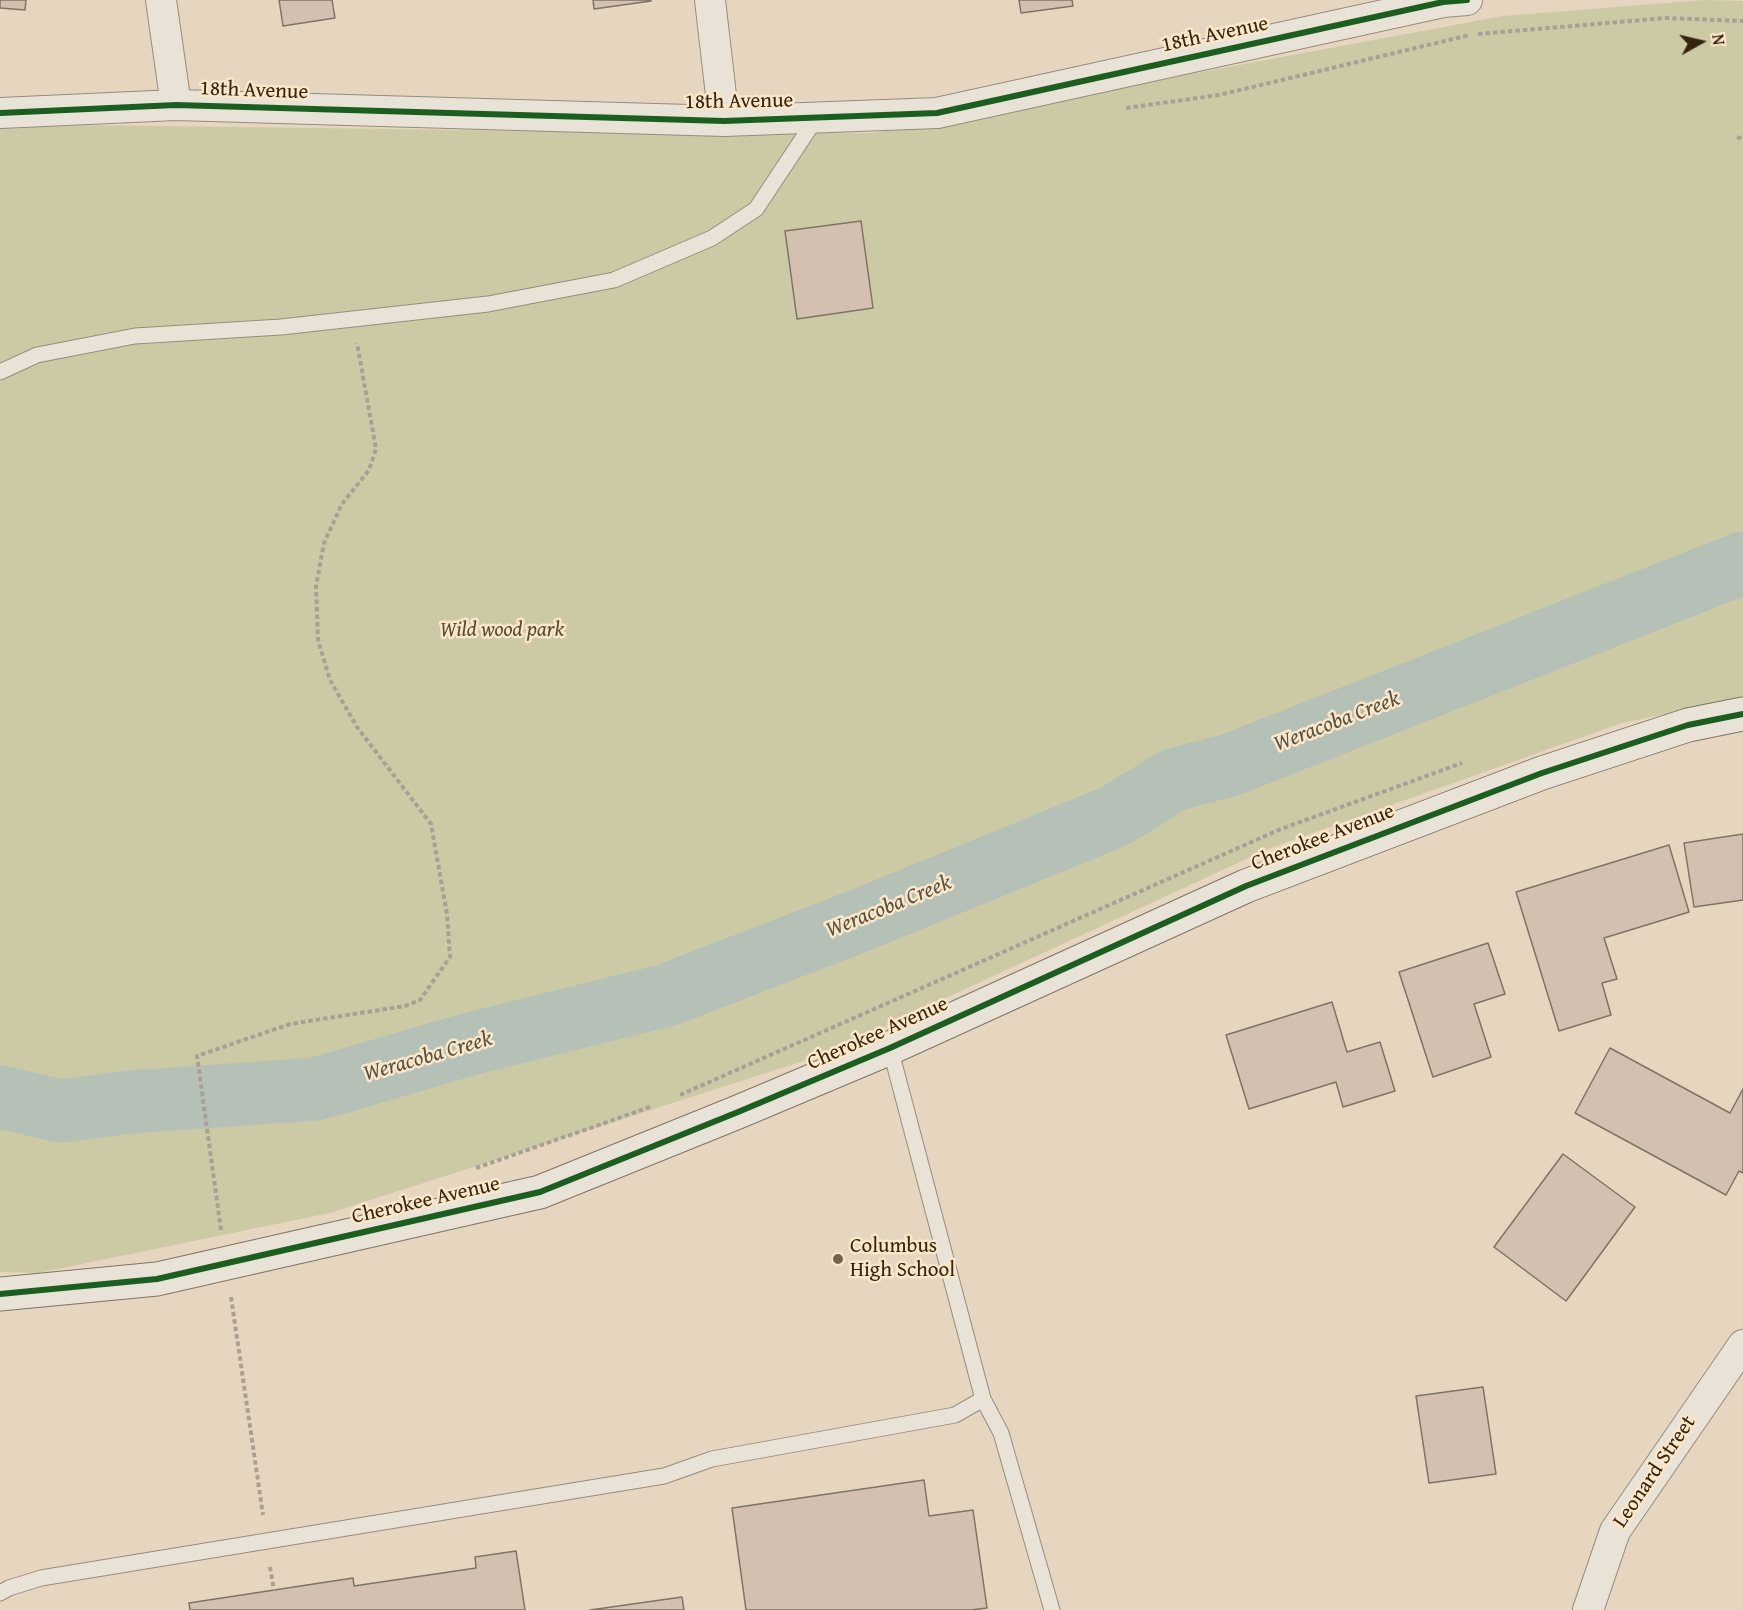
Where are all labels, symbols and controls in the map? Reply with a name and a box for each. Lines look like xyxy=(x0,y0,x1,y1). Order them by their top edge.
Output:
street label: 18th Avenue xyxy=(1159,11,1271,59)
north arrow xyxy=(1671,12,1731,72)
text: N xyxy=(1706,33,1731,46)
street label: 18th Avenue xyxy=(199,77,309,105)
street label: 18th Avenue xyxy=(684,88,794,116)
park label: Wild wood park xyxy=(440,618,564,644)
water label: Weracoba Creek xyxy=(1270,686,1404,758)
street label: Cherokee Avenue xyxy=(1248,799,1398,877)
water label: Weracoba Creek xyxy=(823,870,955,944)
street label: Cherokee Avenue xyxy=(804,992,952,1076)
water label: Weracoba Creek xyxy=(361,1026,495,1088)
street label: Cherokee Avenue xyxy=(349,1172,503,1230)
place label: Columbus High School xyxy=(850,1234,955,1284)
marker: Columbus High School xyxy=(831,1252,845,1266)
street label: Leonard Street xyxy=(1608,1411,1702,1533)

